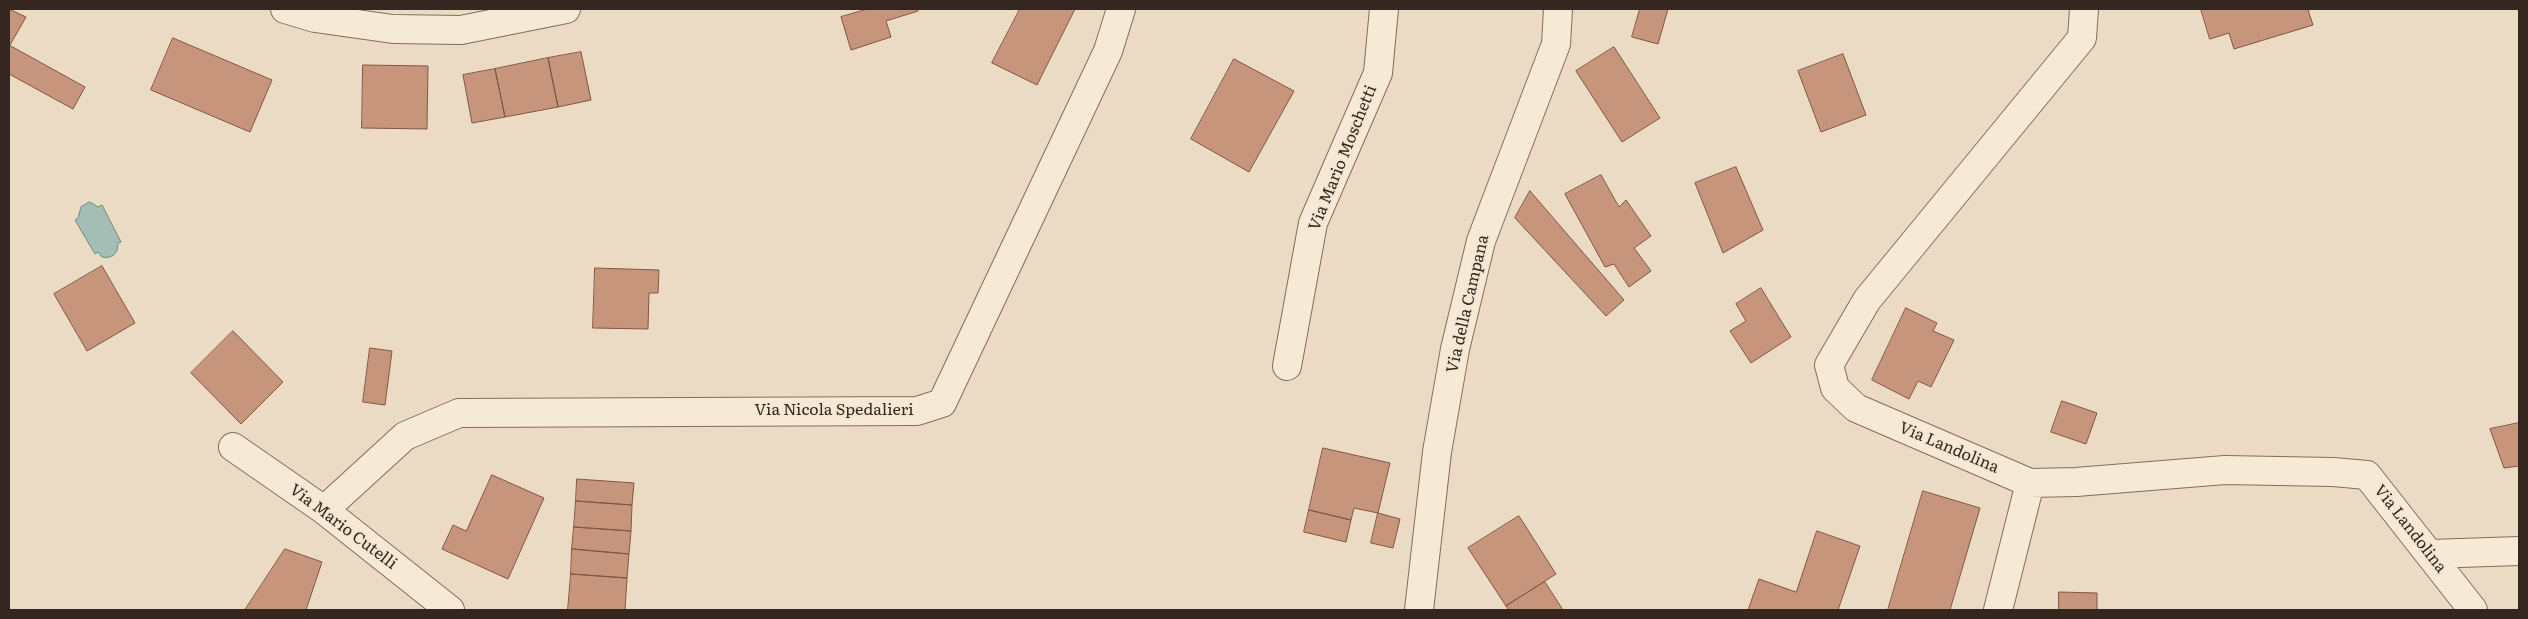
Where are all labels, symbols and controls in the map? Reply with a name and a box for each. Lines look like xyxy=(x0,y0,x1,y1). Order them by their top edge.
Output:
street label: Via Mario Moschetti xyxy=(1305,82,1381,234)
street label: Via della Campana xyxy=(1443,233,1493,375)
street label: Via Nicola Spedalieri xyxy=(754,400,914,420)
street label: Via Landolina xyxy=(1896,418,2002,478)
street label: Via Mario Cutelli xyxy=(286,480,400,574)
street label: Via Landolina xyxy=(2370,481,2450,577)

